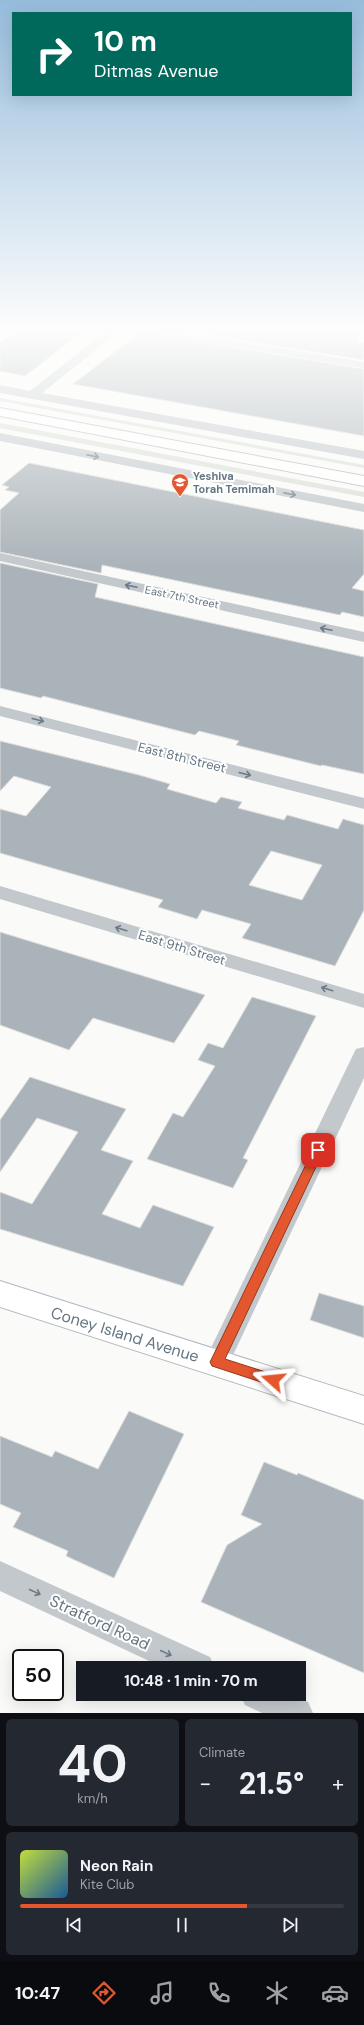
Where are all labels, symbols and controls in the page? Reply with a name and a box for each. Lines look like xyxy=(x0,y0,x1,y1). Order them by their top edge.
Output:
text: 10 m xyxy=(94,23,157,60)
icon: right xyxy=(28,28,80,80)
text: Ditmas Avenue xyxy=(94,59,219,83)
one-way arrow xyxy=(86,452,99,460)
place label: Yeshiva Torah Temimah xyxy=(193,469,275,496)
school or university icon: Yeshiva Torah Temimah xyxy=(170,472,190,497)
one-way arrow xyxy=(283,490,296,498)
one-way arrow xyxy=(124,581,137,589)
street label: East 7th Street xyxy=(144,582,220,612)
one-way arrow xyxy=(320,624,333,632)
one-way arrow xyxy=(31,717,44,725)
street label: East 8th Street xyxy=(136,738,228,777)
one-way arrow xyxy=(238,770,251,778)
one-way arrow xyxy=(115,925,128,932)
street label: East 9th Street xyxy=(136,926,227,969)
one-way arrow xyxy=(320,985,333,992)
pin xyxy=(301,1133,335,1167)
icon: arrive xyxy=(307,1139,329,1161)
street label: Coney Island Avenue xyxy=(48,1302,202,1367)
position arrow xyxy=(252,1359,294,1401)
one-way arrow xyxy=(29,1589,41,1596)
street label: Stratford Road xyxy=(46,1590,153,1655)
speed limit sign: 50 xyxy=(12,1649,64,1701)
one-way arrow xyxy=(160,1649,172,1657)
text: 10:48 · 1 min · 70 m xyxy=(124,1671,258,1691)
text: 40 xyxy=(57,1730,128,1798)
text: Climate xyxy=(199,1744,245,1761)
text: 21.5° xyxy=(239,1764,304,1803)
text: − xyxy=(199,1769,211,1798)
text: + xyxy=(332,1769,344,1798)
text: km/h xyxy=(77,1790,108,1807)
text: Neon Rain xyxy=(80,1856,153,1876)
text: Kite Club xyxy=(80,1876,134,1893)
icon: previous xyxy=(63,1914,85,1936)
icon: pause xyxy=(171,1914,193,1936)
icon: next xyxy=(279,1914,301,1936)
icon: directions xyxy=(90,1979,118,2007)
icon: music xyxy=(148,1979,176,2007)
icon: phone xyxy=(205,1979,233,2007)
icon: climate xyxy=(263,1979,291,2007)
icon: car xyxy=(321,1979,349,2007)
text: 10:47 xyxy=(15,1981,60,2005)

